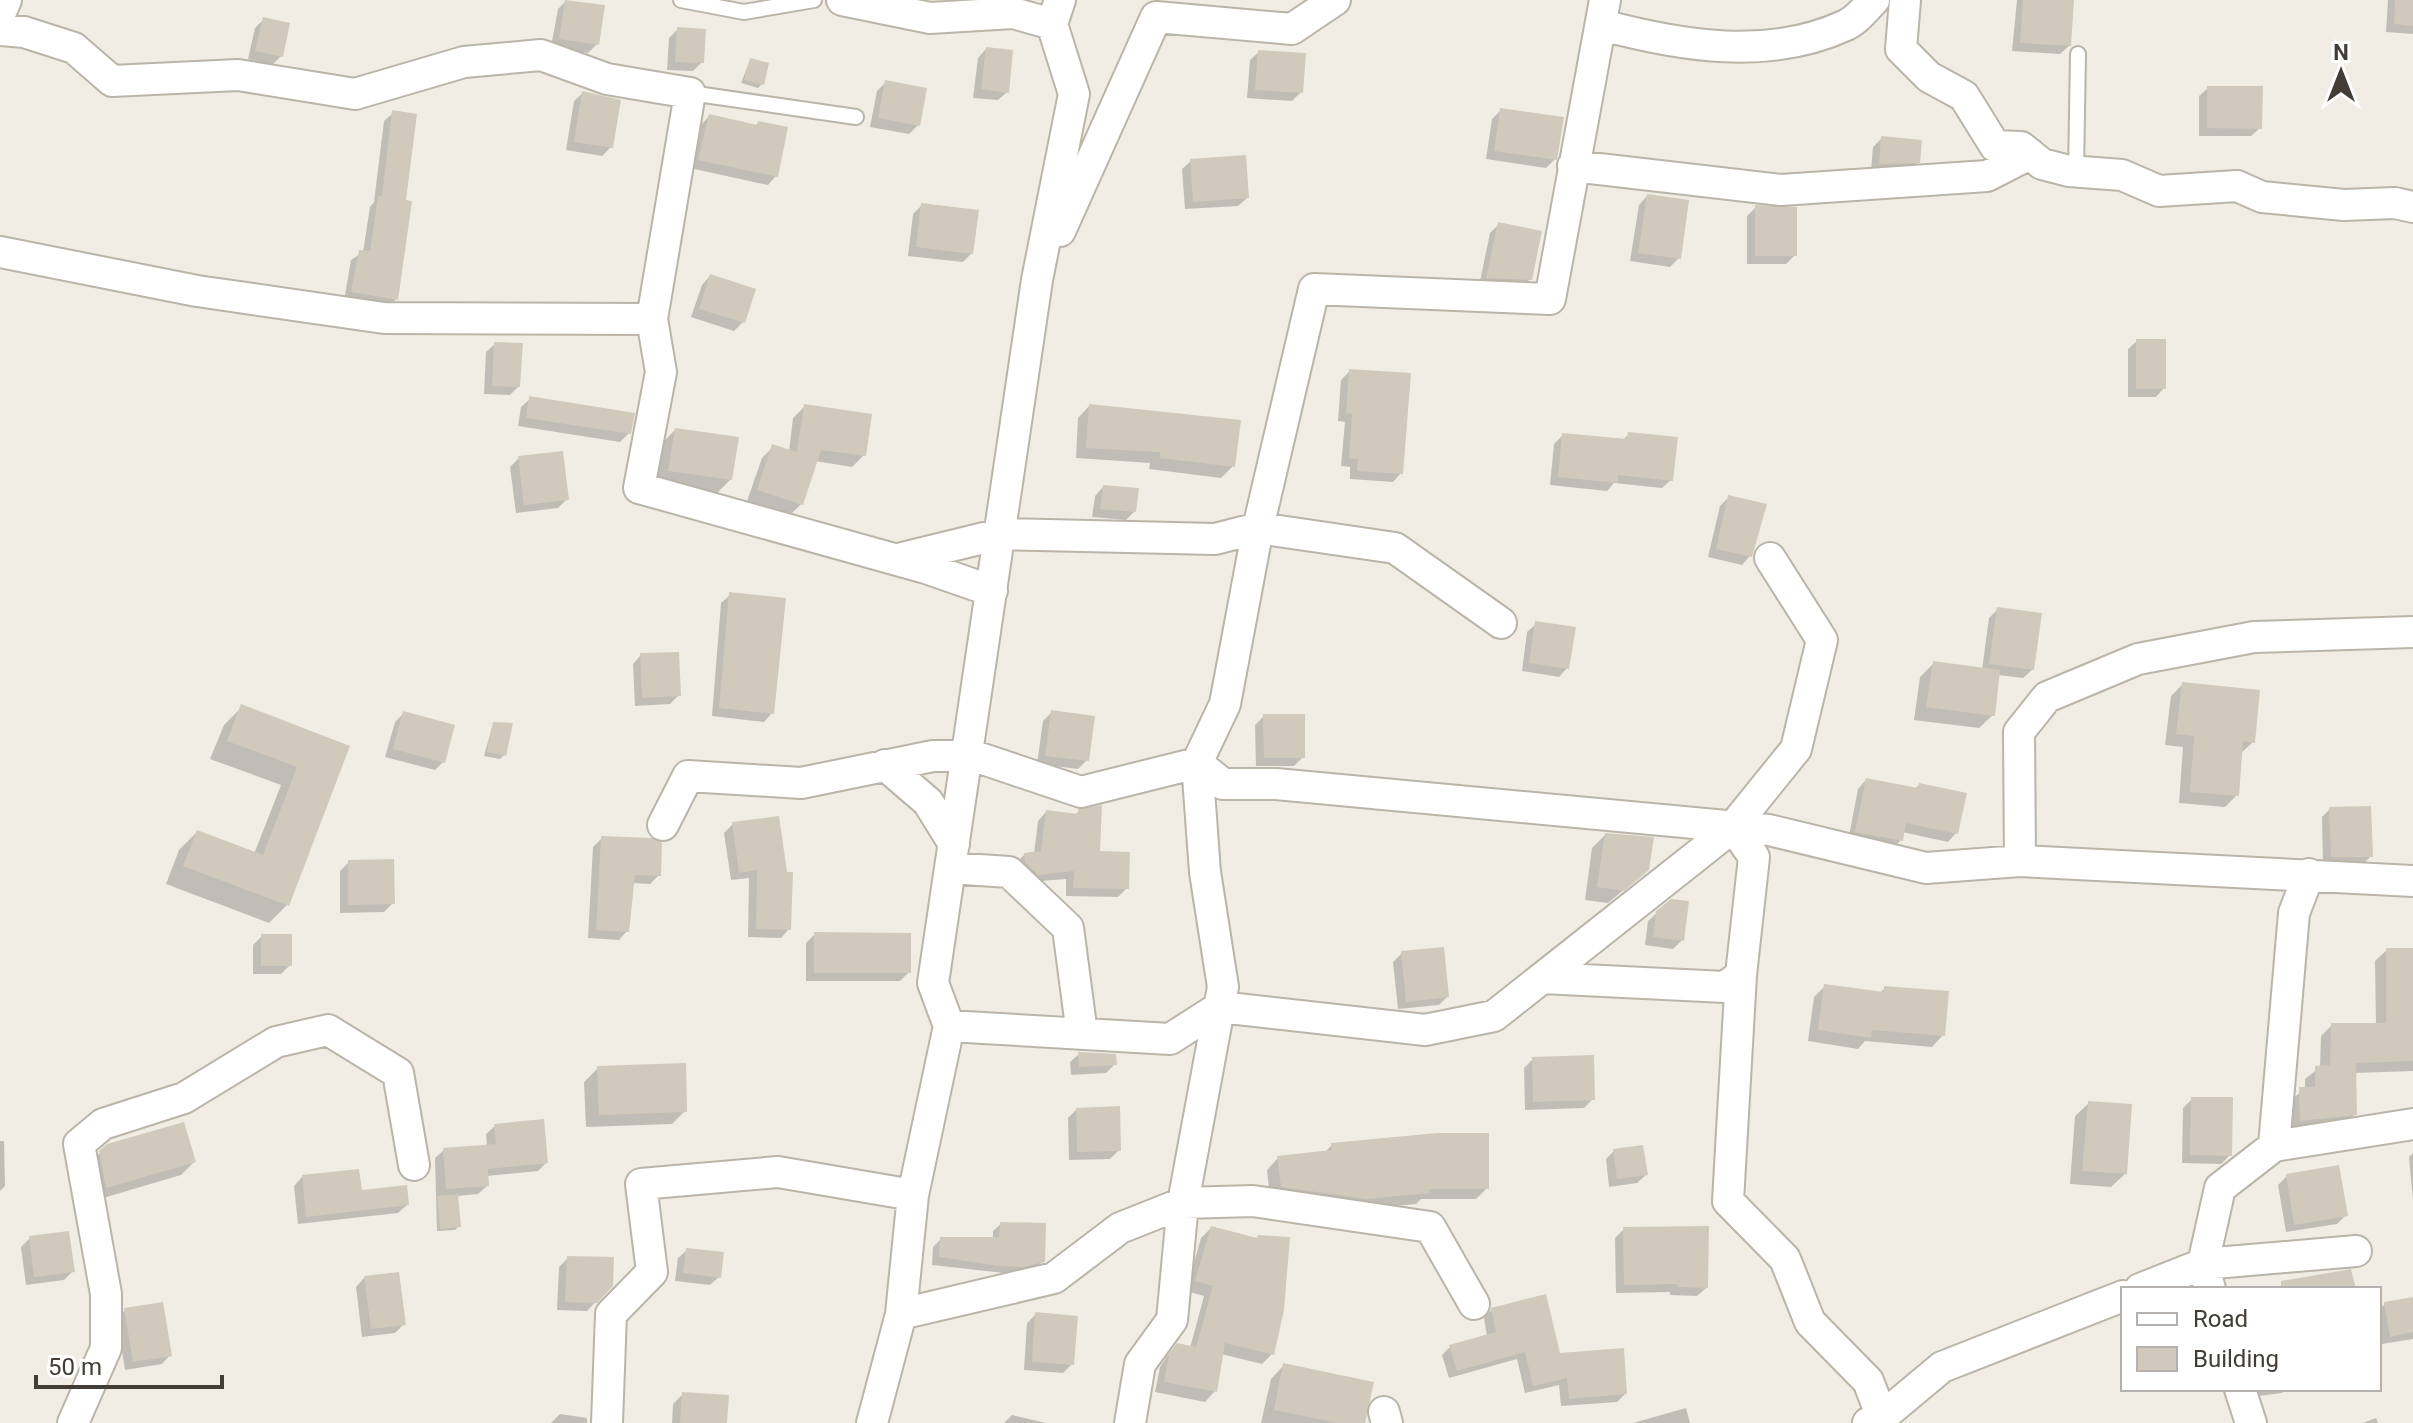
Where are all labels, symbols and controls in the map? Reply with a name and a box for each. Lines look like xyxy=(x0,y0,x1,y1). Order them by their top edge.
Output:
north arrow xyxy=(2301,32,2381,112)
text: N xyxy=(2333,40,2349,65)
legend xyxy=(2121,1287,2381,1391)
text: Road xyxy=(2193,1305,2248,1333)
scale bar xyxy=(36,1339,222,1389)
text: Building xyxy=(2193,1345,2279,1373)
text: 50 m xyxy=(48,1353,102,1381)

